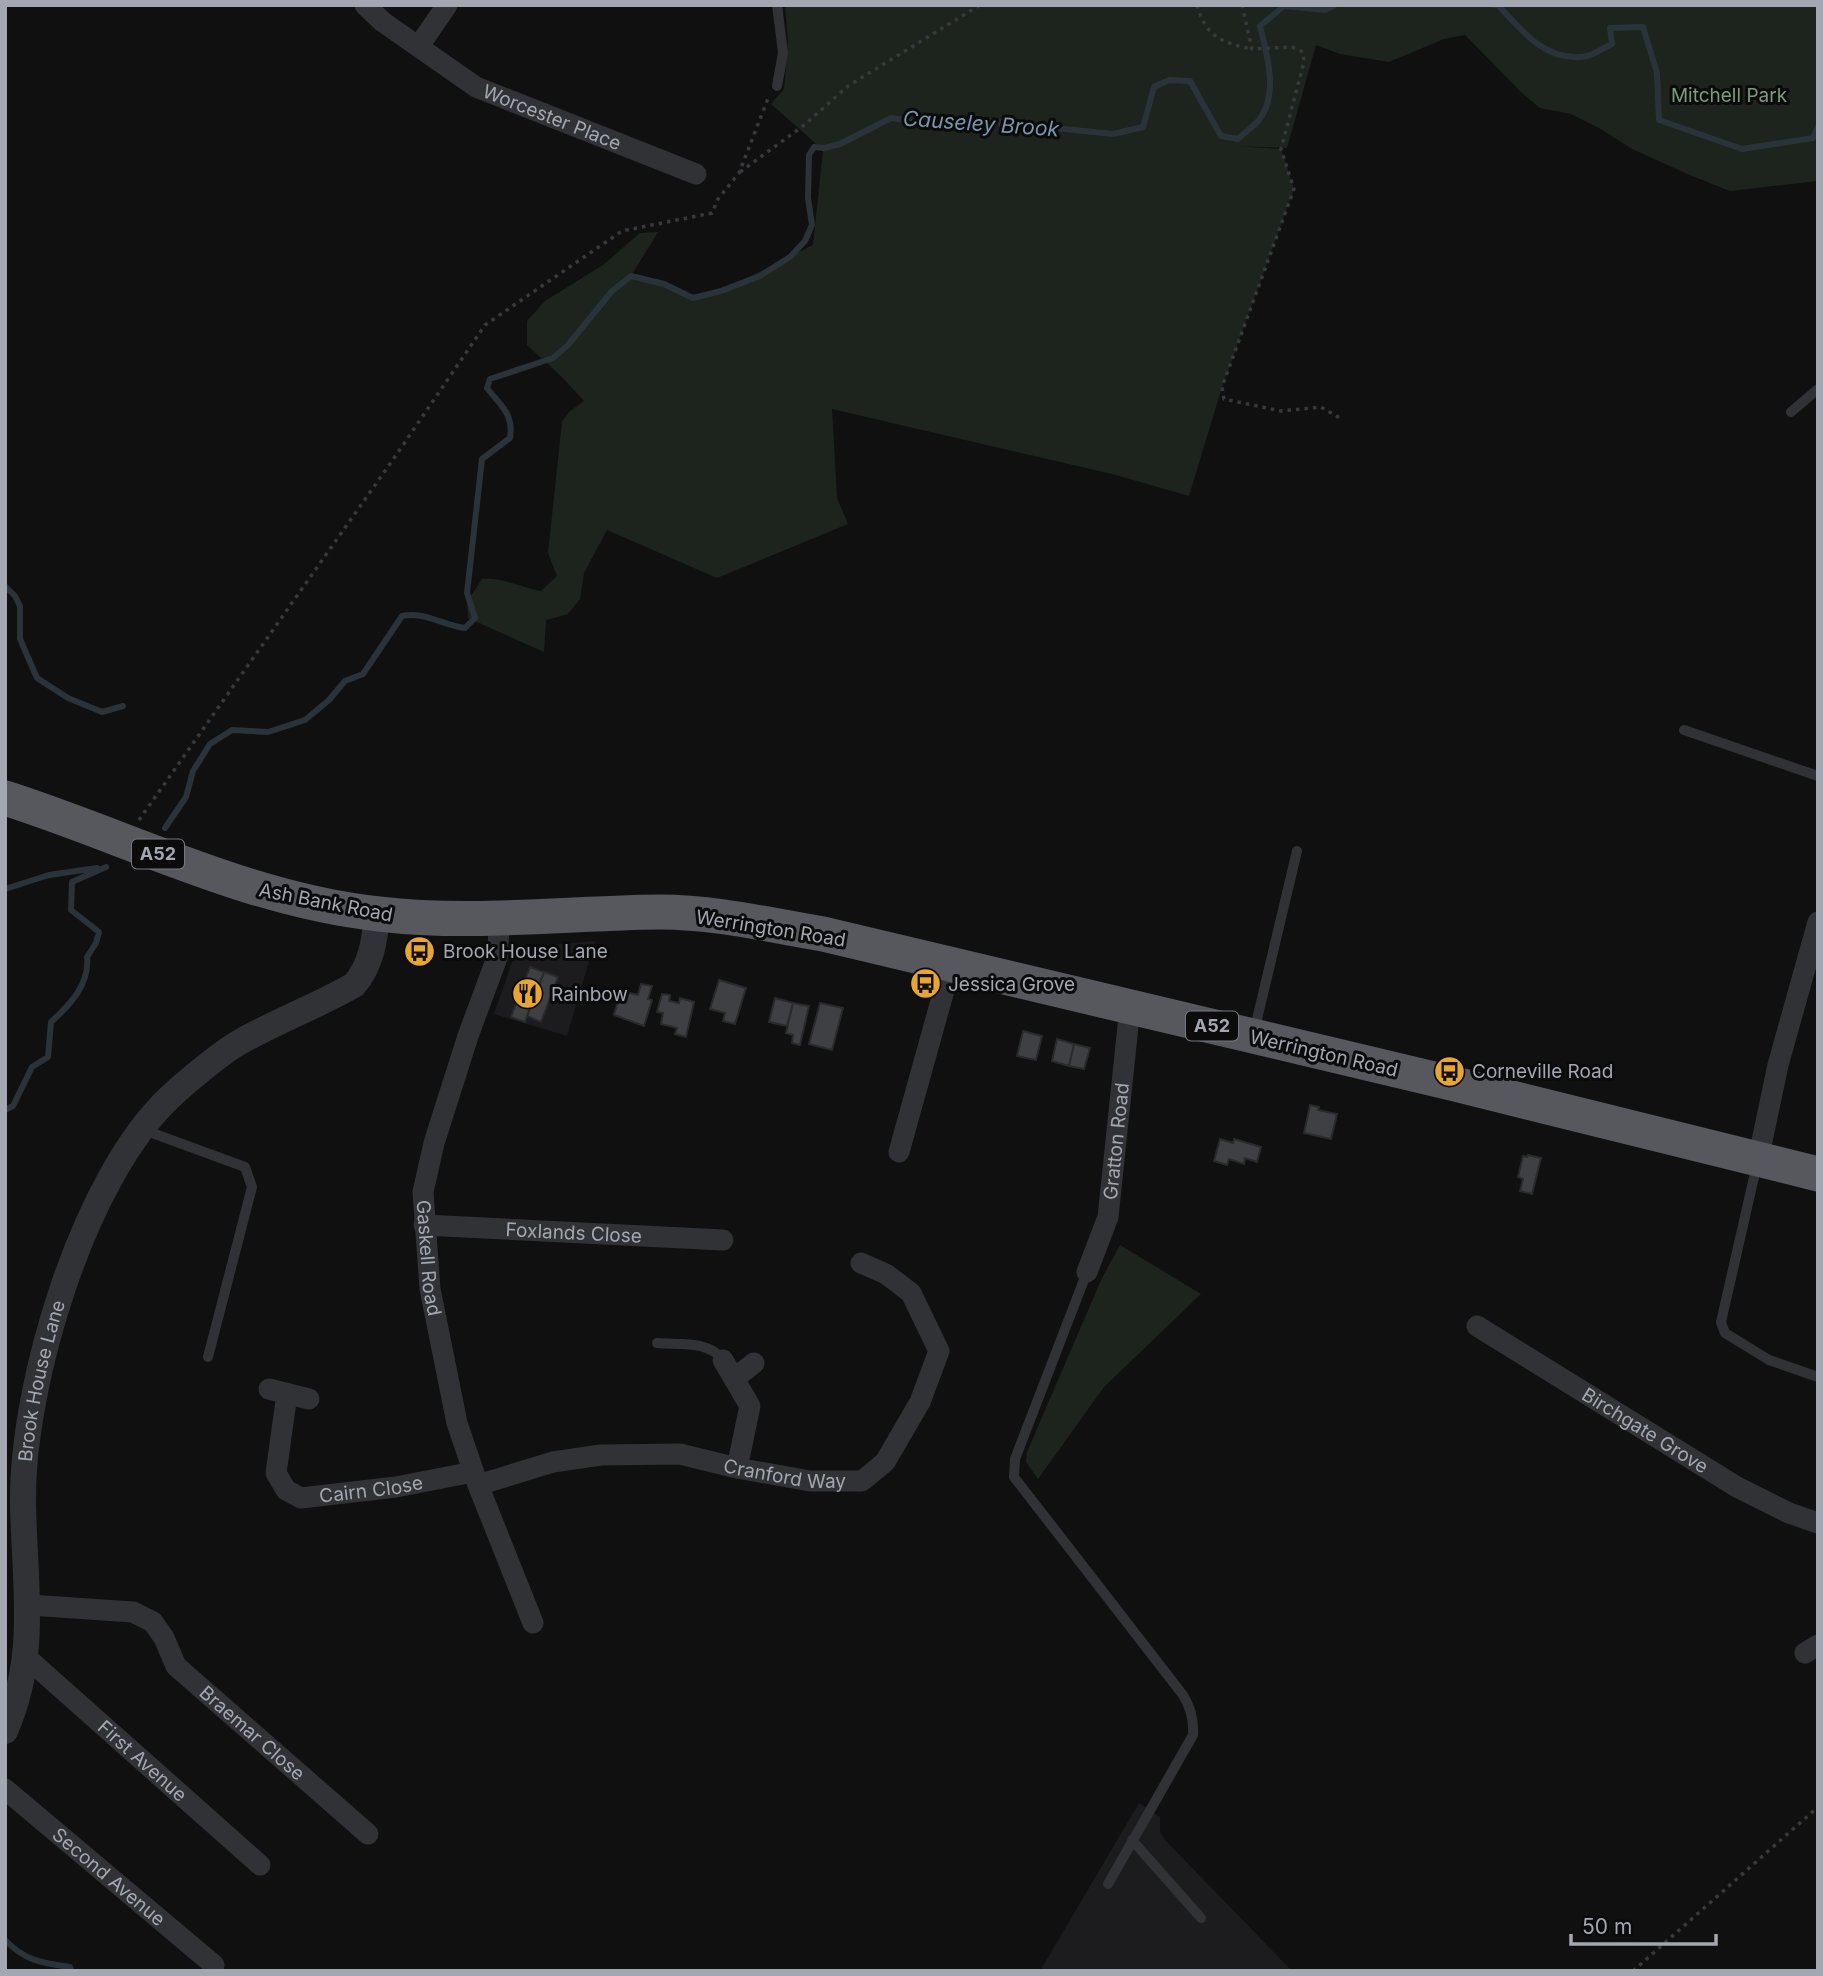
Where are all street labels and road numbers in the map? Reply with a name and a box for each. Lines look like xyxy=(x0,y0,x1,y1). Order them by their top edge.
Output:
street label: Worcester Place xyxy=(479,80,624,155)
road number: A52 xyxy=(132,840,184,868)
street label: Ash Bank Road xyxy=(257,878,395,927)
street label: Werrington Road xyxy=(695,905,847,952)
road number: A52 xyxy=(1186,1012,1238,1041)
street label: Werrington Road xyxy=(1248,1025,1400,1082)
street label: Gratton Road xyxy=(1099,1082,1134,1201)
street label: Gaskell Road xyxy=(412,1199,446,1318)
street label: Foxlands Close xyxy=(505,1218,642,1248)
street label: Brook House Lane xyxy=(14,1297,70,1463)
street label: Birchgate Grove xyxy=(1578,1383,1712,1478)
street label: Cranford Way xyxy=(721,1454,846,1493)
street label: Cairn Close xyxy=(318,1471,425,1508)
street label: Braemar Close xyxy=(195,1681,309,1785)
street label: First Avenue xyxy=(93,1715,192,1807)
street label: Second Avenue xyxy=(48,1823,170,1931)

